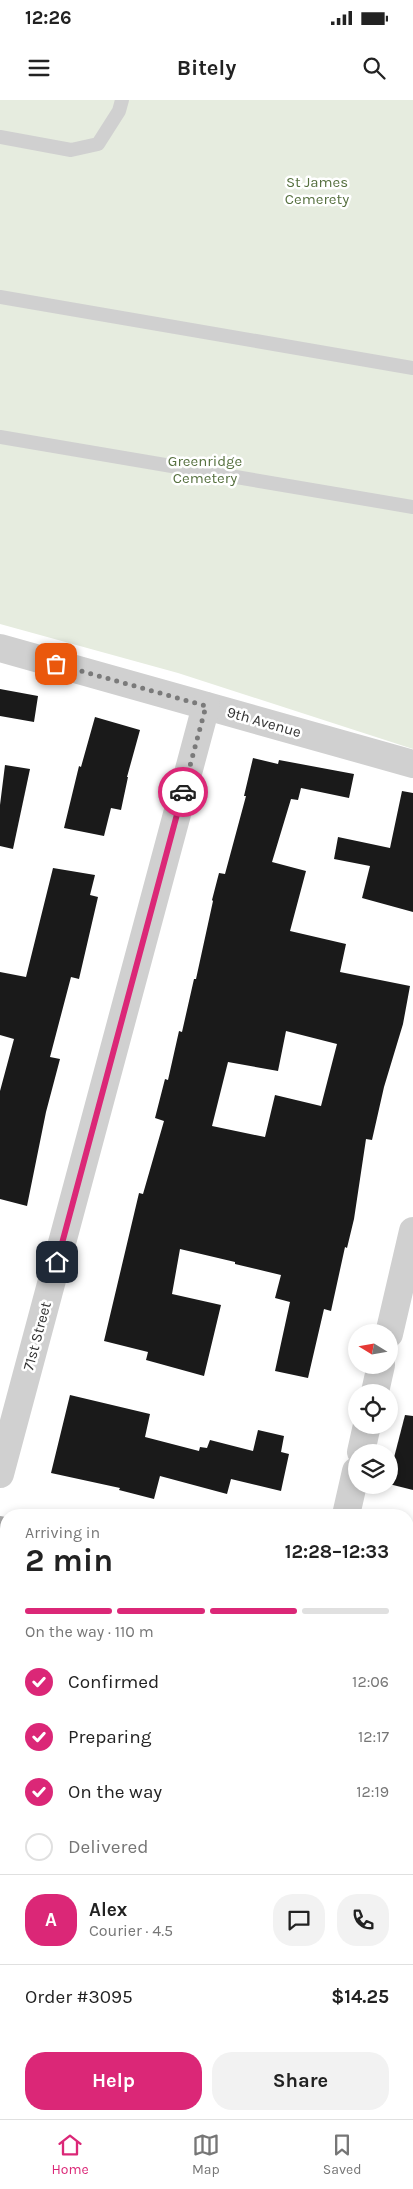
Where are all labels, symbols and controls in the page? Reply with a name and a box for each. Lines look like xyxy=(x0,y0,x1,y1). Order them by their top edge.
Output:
text: 12:26 xyxy=(25,7,71,29)
icon: menu xyxy=(25,54,53,82)
icon: search xyxy=(360,54,388,82)
text: Bitely xyxy=(177,55,236,81)
park label: St James Cemerety xyxy=(285,173,349,208)
park label: Greenridge Cemetery xyxy=(168,452,242,487)
pin xyxy=(35,643,77,685)
icon: bag xyxy=(42,650,70,678)
street label: 9th Avenue xyxy=(225,703,303,741)
courier xyxy=(158,767,208,817)
icon: car xyxy=(169,778,197,806)
pin xyxy=(36,1241,78,1283)
icon: home xyxy=(43,1248,71,1276)
street label: 71st Street xyxy=(19,1299,55,1372)
north arrow xyxy=(348,1324,398,1374)
map controls xyxy=(348,1324,398,1494)
button: locate xyxy=(348,1384,398,1434)
button: layers xyxy=(348,1444,398,1494)
text: Arriving in xyxy=(25,1523,100,1542)
text: 12:28–12:33 xyxy=(285,1541,389,1563)
text: 2 min xyxy=(25,1542,113,1579)
text: On the way · 110 m xyxy=(25,1622,154,1641)
icon: check xyxy=(25,1668,53,1696)
text: Confirmed xyxy=(68,1671,159,1693)
text: 12:06 xyxy=(352,1672,389,1691)
icon: check xyxy=(25,1723,53,1751)
text: Preparing xyxy=(68,1726,151,1748)
text: 12:17 xyxy=(358,1727,389,1746)
icon: check xyxy=(25,1778,53,1806)
text: On the way xyxy=(68,1781,162,1803)
text: 12:19 xyxy=(356,1782,389,1801)
text: Delivered xyxy=(68,1836,148,1858)
button: chat xyxy=(273,1894,325,1946)
button: phone xyxy=(337,1894,389,1946)
text: Alex xyxy=(89,1899,127,1921)
text: A xyxy=(45,1909,57,1931)
text: Courier · 4.5 xyxy=(89,1921,173,1940)
text: Order #3095 xyxy=(25,1986,133,2008)
text: $14.25 xyxy=(331,1986,389,2008)
button: Help xyxy=(25,2052,202,2110)
button: Share xyxy=(212,2052,389,2110)
tab: Home xyxy=(52,2131,89,2178)
tab: Map xyxy=(192,2131,220,2178)
tab: Saved xyxy=(323,2131,362,2178)

